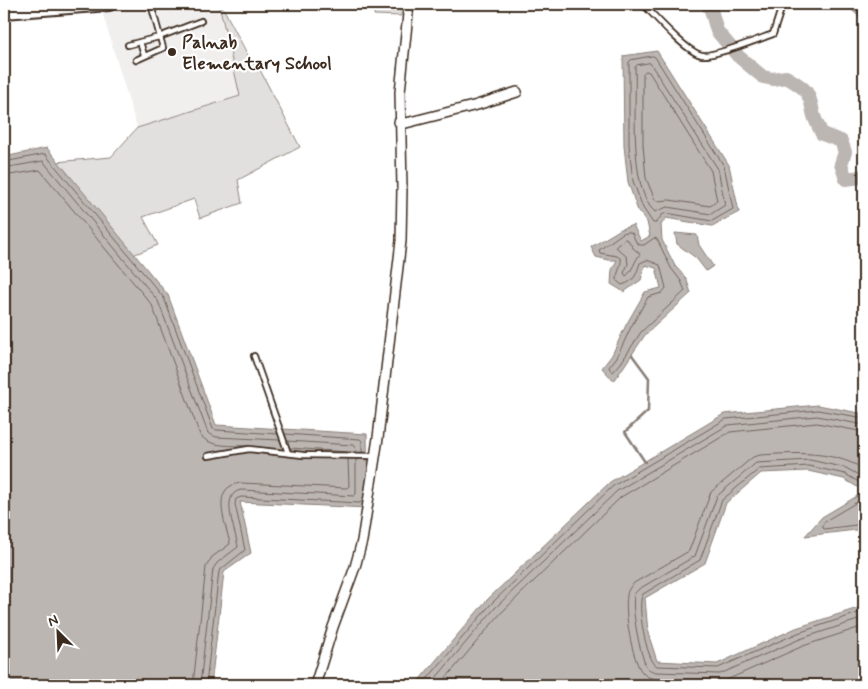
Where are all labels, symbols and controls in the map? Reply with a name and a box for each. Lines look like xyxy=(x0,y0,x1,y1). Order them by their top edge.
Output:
place label: Palnab Elementary School xyxy=(182,31,332,76)
marker: Palnab Elementary School xyxy=(166,46,178,58)
north arrow xyxy=(32,606,82,656)
text: N xyxy=(45,611,61,631)

